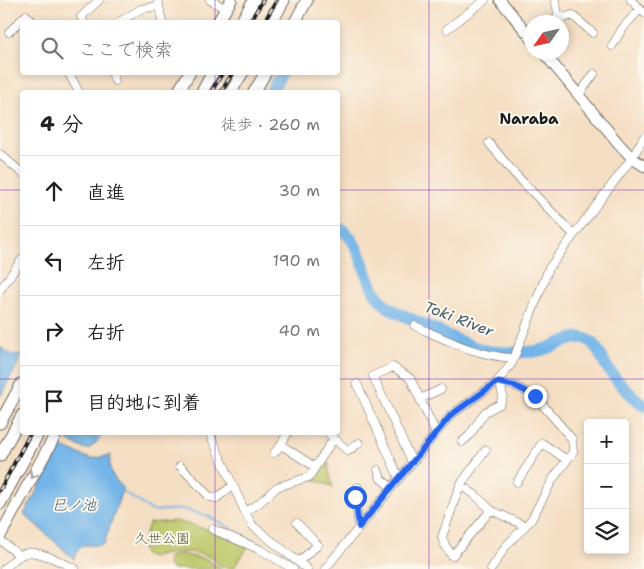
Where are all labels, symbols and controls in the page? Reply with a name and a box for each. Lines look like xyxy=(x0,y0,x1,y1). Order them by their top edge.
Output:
north arrow xyxy=(524,15,569,60)
search box xyxy=(20,20,340,75)
icon: search xyxy=(38,34,66,62)
text: ここで検索 xyxy=(78,37,173,62)
district label: Naraba xyxy=(500,109,559,129)
text: 4 分 xyxy=(40,110,83,138)
text: 徒歩 · 260 m xyxy=(221,114,320,135)
icon: ahead xyxy=(40,177,68,205)
text: 直進 xyxy=(87,180,125,205)
text: 30 m xyxy=(279,180,320,201)
icon: left xyxy=(40,247,68,275)
text: 左折 xyxy=(87,250,125,275)
text: 190 m xyxy=(273,250,320,271)
water label: Toki River xyxy=(421,297,497,342)
icon: right xyxy=(40,317,68,345)
text: 右折 xyxy=(87,320,125,345)
text: 40 m xyxy=(278,320,320,341)
route end xyxy=(524,385,547,408)
icon: arrive xyxy=(40,387,68,415)
text: 目的地に到着 xyxy=(87,390,201,415)
map controls xyxy=(584,419,629,554)
button: + xyxy=(584,419,629,464)
button: − xyxy=(584,464,629,509)
one-way arrow xyxy=(30,470,40,479)
route start xyxy=(344,486,367,509)
water label: 巳ノ池 xyxy=(51,495,97,515)
button: layers xyxy=(584,509,629,554)
park label: 久世公園 xyxy=(134,529,190,547)

